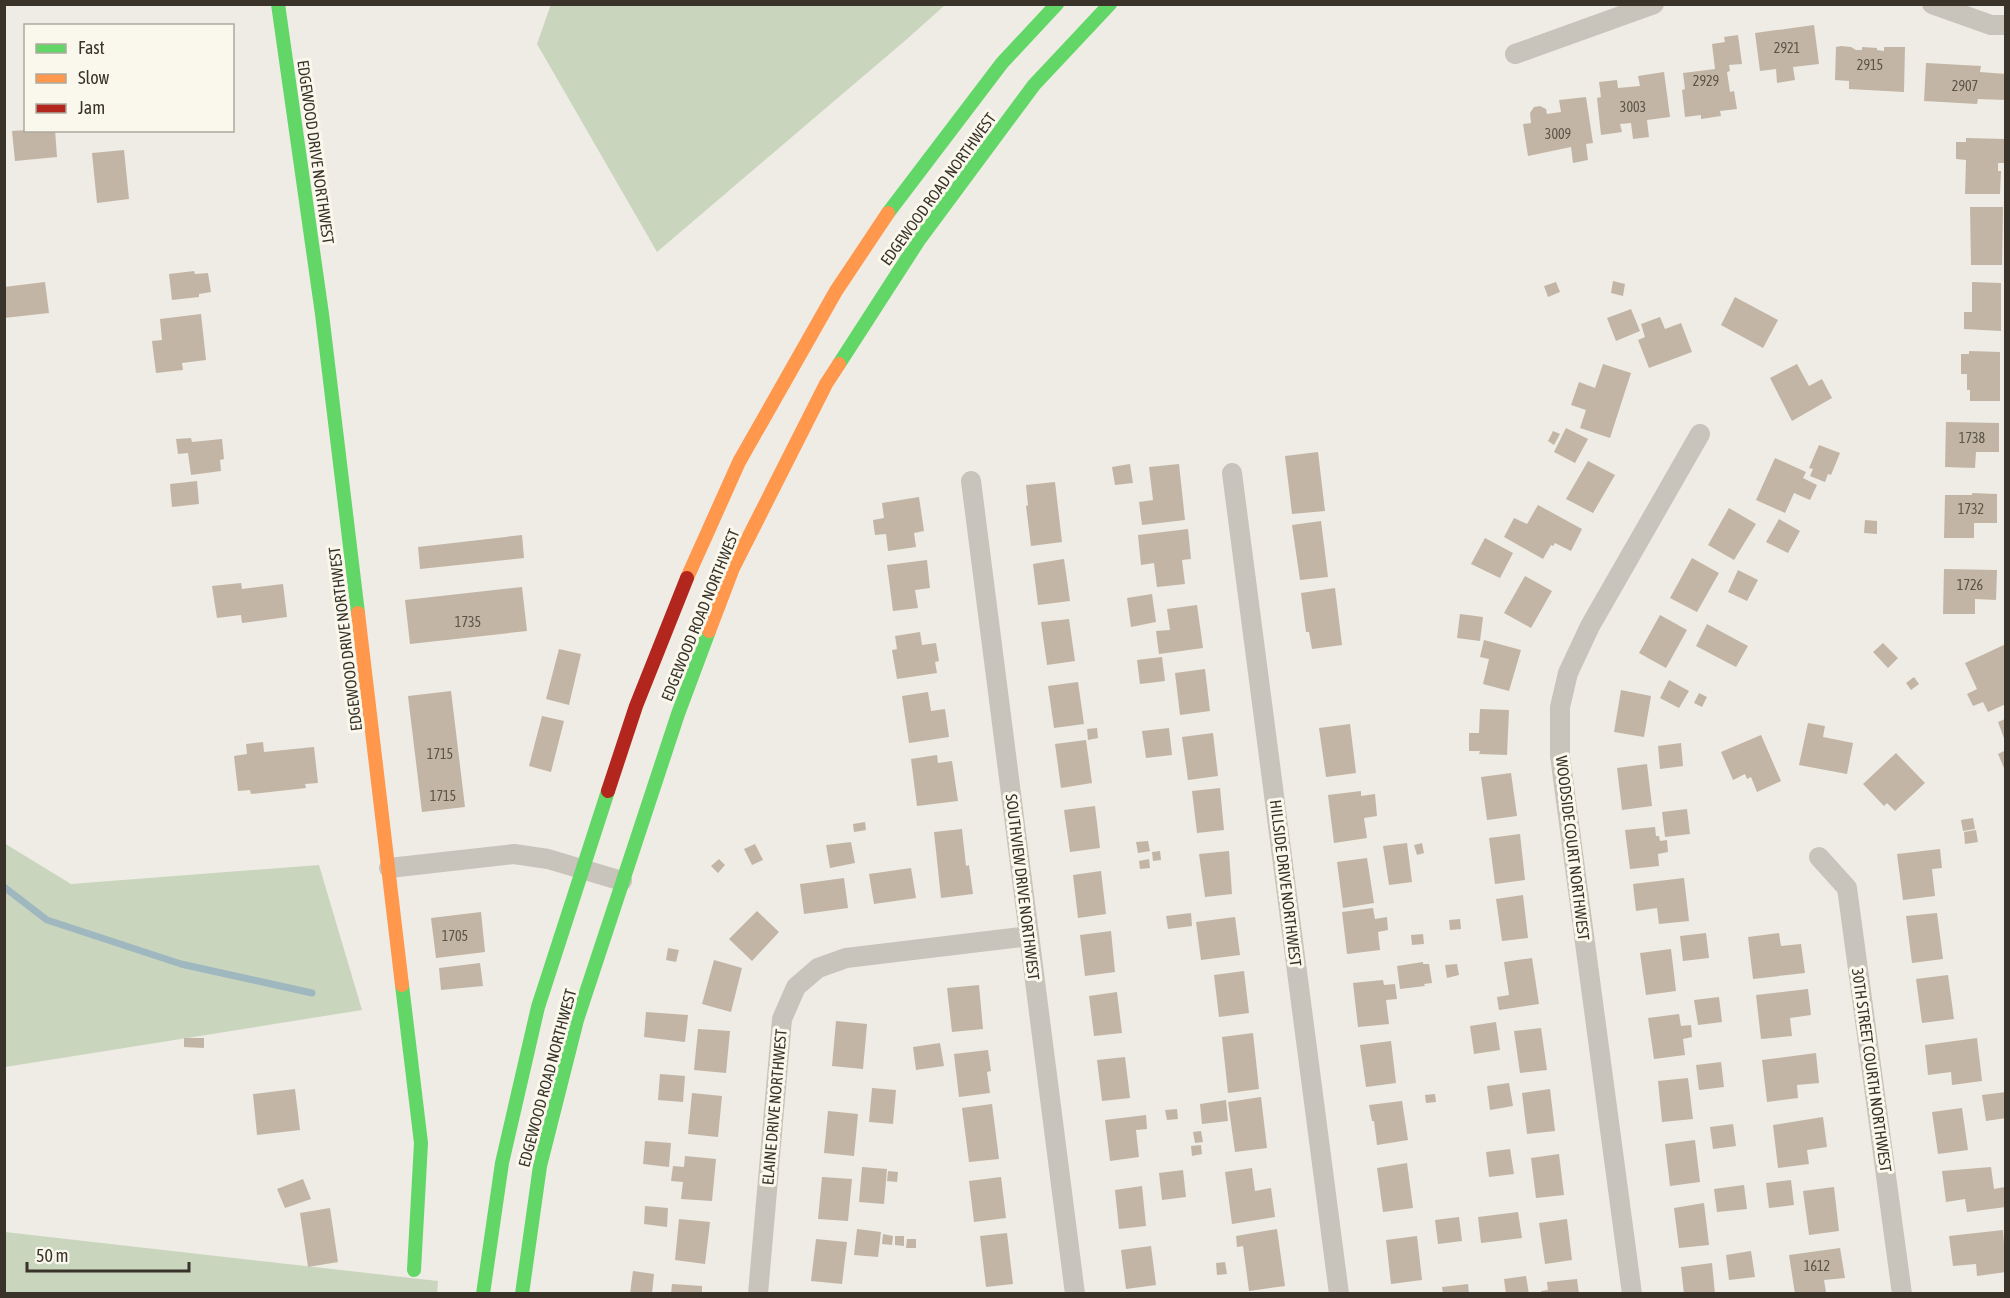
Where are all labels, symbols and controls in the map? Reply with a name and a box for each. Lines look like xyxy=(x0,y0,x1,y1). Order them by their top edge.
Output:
legend xyxy=(24,24,234,132)
text: Fast xyxy=(78,37,105,58)
house number: 2921 xyxy=(1774,40,1800,56)
house number: 2915 xyxy=(1857,57,1883,73)
street label: EDGEWOOD DRIVE NORTHWEST xyxy=(294,59,338,245)
text: Slow xyxy=(78,67,109,88)
house number: 2929 xyxy=(1693,73,1719,89)
house number: 2907 xyxy=(1952,78,1978,94)
text: Jam xyxy=(78,97,105,118)
house number: 3003 xyxy=(1620,99,1646,115)
street label: EDGEWOOD ROAD NORTHWEST xyxy=(877,109,999,269)
house number: 3009 xyxy=(1545,126,1571,142)
house number: 1738 xyxy=(1959,430,1986,446)
house number: 1732 xyxy=(1958,501,1984,517)
street label: EDGEWOOD ROAD NORTHWEST xyxy=(657,526,743,704)
street label: EDGEWOOD DRIVE NORTHWEST xyxy=(325,546,365,732)
house number: 1726 xyxy=(1957,577,1984,593)
house number: 1735 xyxy=(455,614,481,630)
house number: 1715 xyxy=(427,746,453,762)
street label: WOODSIDE COURT NORTHWEST xyxy=(1553,755,1593,941)
house number: 1715 xyxy=(430,788,456,804)
street label: SOUTHVIEW DRIVE NORTHWEST xyxy=(1003,793,1043,981)
street label: HILLSIDE DRIVE NORTHWEST xyxy=(1267,799,1305,967)
house number: 1705 xyxy=(442,928,468,944)
street label: 30TH STREET COURTH NORTHWEST xyxy=(1849,967,1895,1173)
street label: EDGEWOOD ROAD NORTHWEST xyxy=(515,987,579,1169)
street label: ELAINE DRIVE NORTHWEST xyxy=(758,1028,790,1186)
scale bar xyxy=(27,1235,189,1273)
text: 50 m xyxy=(36,1245,68,1266)
house number: 1612 xyxy=(1804,1258,1830,1274)

